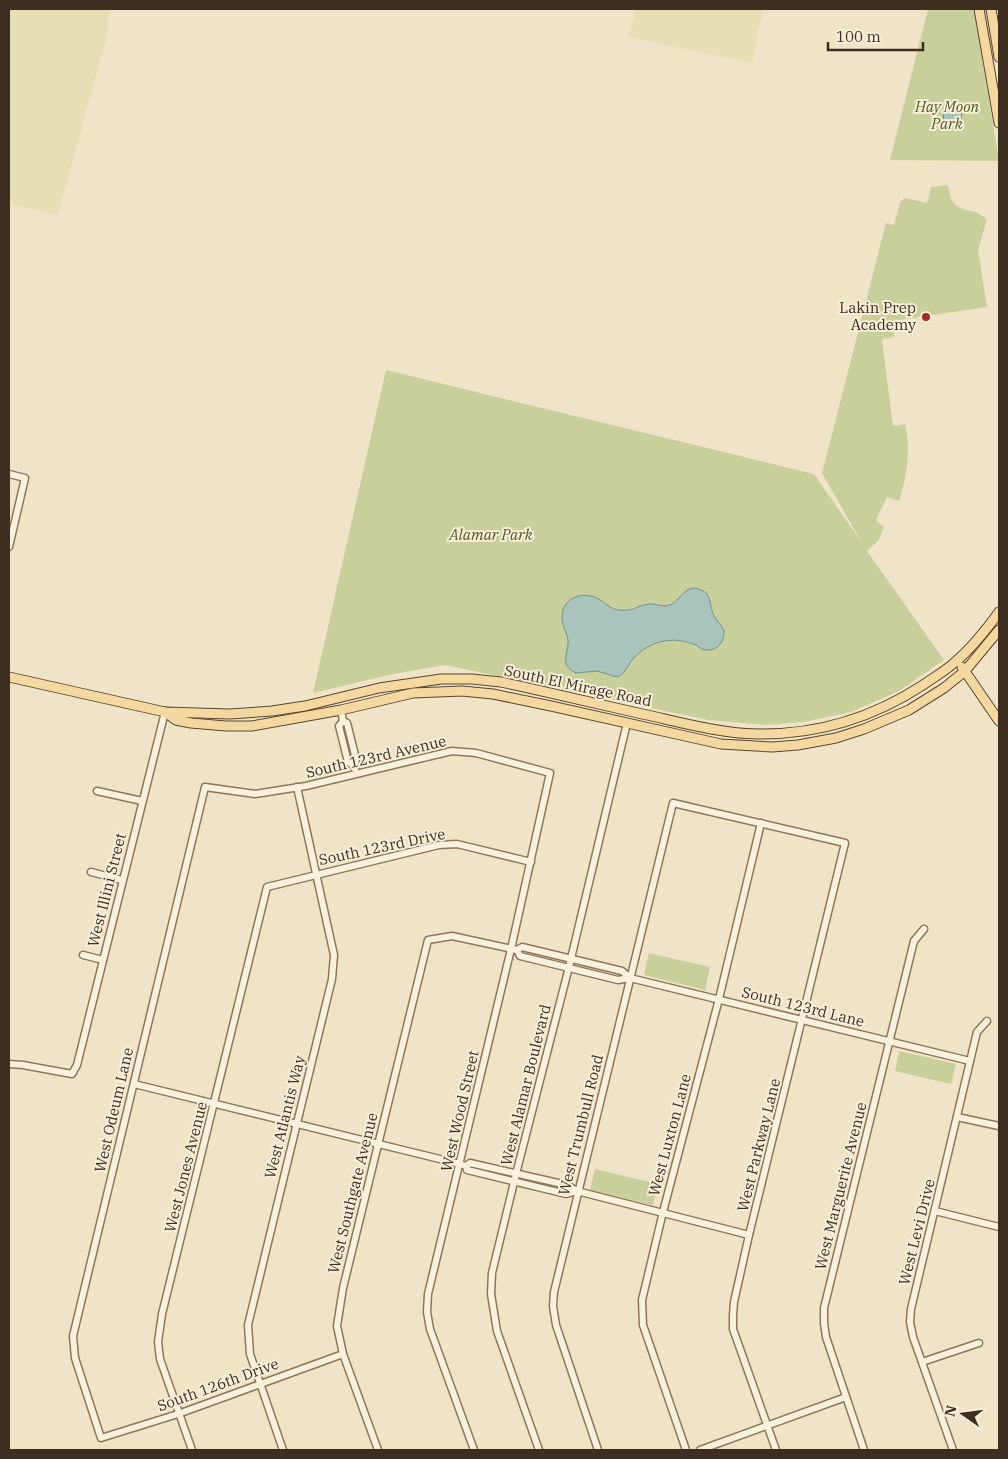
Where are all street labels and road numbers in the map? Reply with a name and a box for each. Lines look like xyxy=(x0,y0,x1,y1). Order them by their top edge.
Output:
street label: South El Mirage Road xyxy=(503,661,654,710)
street label: South 123rd Avenue xyxy=(304,731,448,782)
street label: South 123rd Drive xyxy=(317,824,447,869)
street label: West Illini Street xyxy=(83,831,130,949)
street label: South 123rd Lane xyxy=(740,982,866,1031)
street label: West Alamar Boulevard xyxy=(496,1002,555,1167)
street label: West Odeum Lane xyxy=(90,1046,137,1174)
street label: West Wood Street xyxy=(436,1048,483,1173)
street label: West Trumbull Road xyxy=(554,1052,607,1197)
street label: West Atlantis Way xyxy=(260,1053,309,1180)
street label: West Luxton Lane xyxy=(644,1072,695,1198)
street label: West Parkway Lane xyxy=(733,1076,784,1213)
street label: West Jones Avenue xyxy=(160,1099,211,1234)
street label: West Marguerite Avenue xyxy=(810,1100,871,1272)
street label: West Southgate Avenue xyxy=(323,1111,382,1275)
street label: West Levi Drive xyxy=(894,1177,939,1287)
street label: South 126th Drive xyxy=(155,1354,281,1415)

